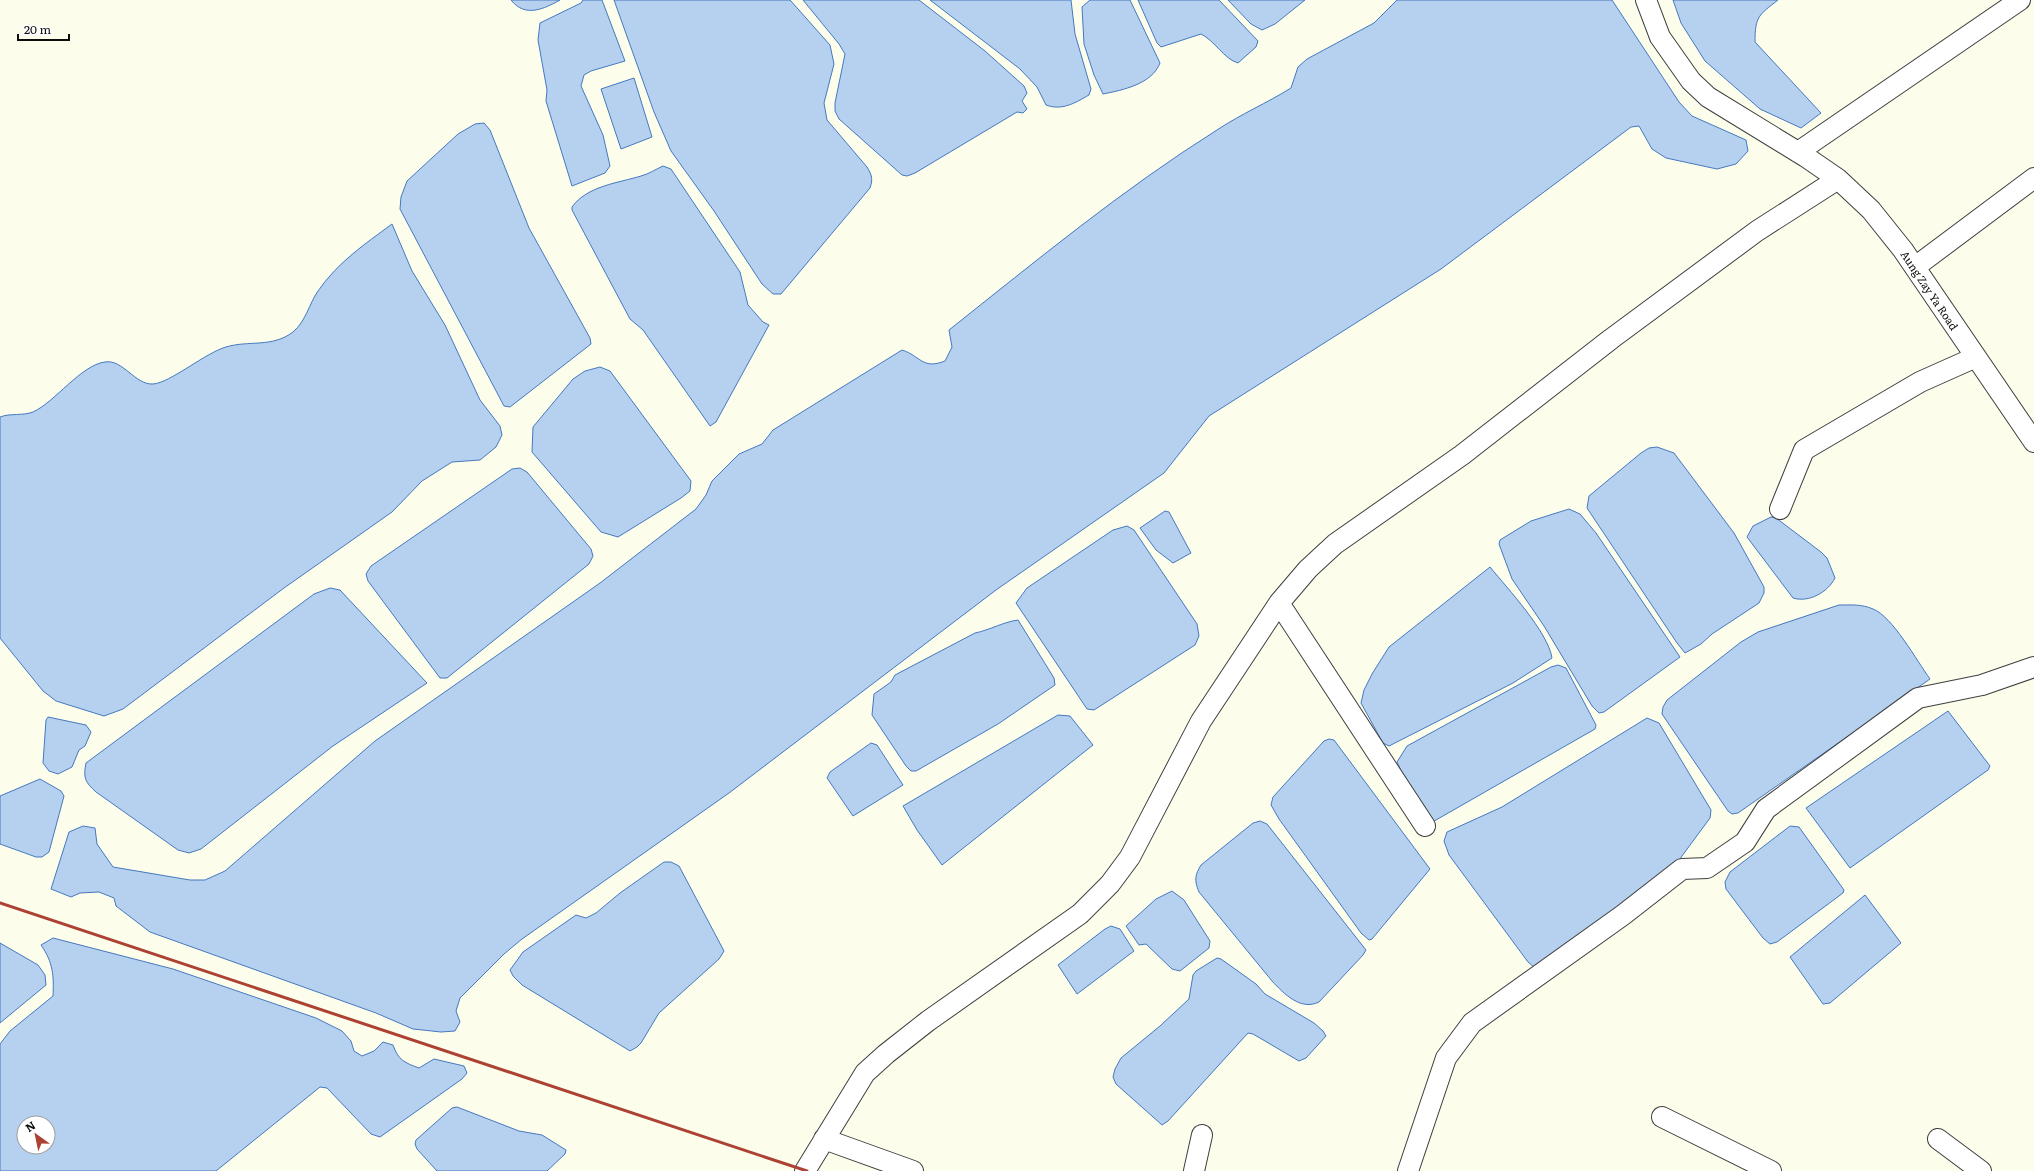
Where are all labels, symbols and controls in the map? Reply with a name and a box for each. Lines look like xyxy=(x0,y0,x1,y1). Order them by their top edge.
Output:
scale bar xyxy=(18,16,69,42)
text: 20 m xyxy=(24,20,51,38)
street label: Aung Zay Ya Road xyxy=(1897,247,1963,333)
north arrow xyxy=(16,1115,56,1155)
text: N xyxy=(22,1117,38,1135)

